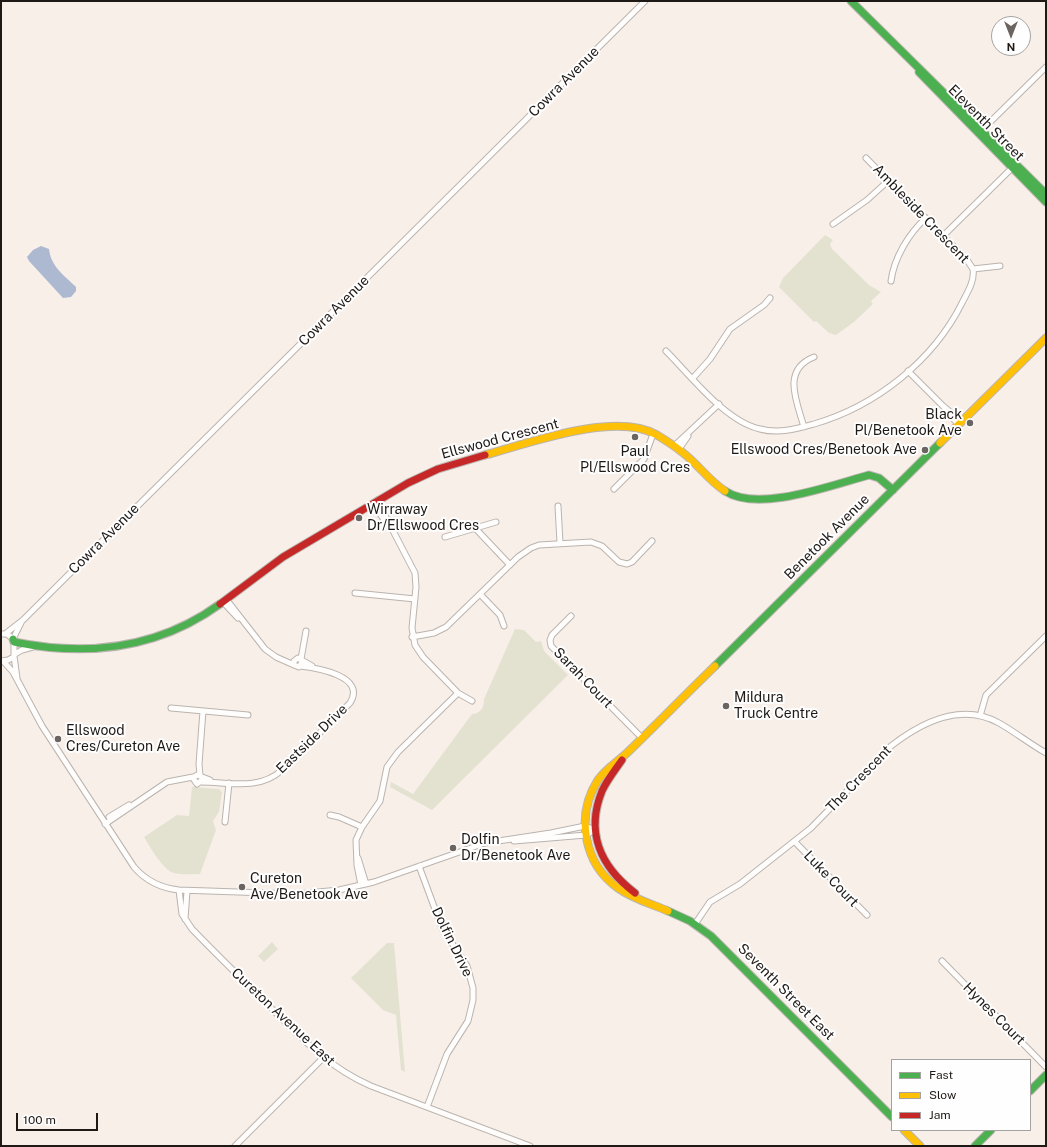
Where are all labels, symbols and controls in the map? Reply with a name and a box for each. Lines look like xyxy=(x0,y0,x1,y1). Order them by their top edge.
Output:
north arrow xyxy=(991,16,1031,56)
text: N xyxy=(1007,41,1015,53)
street label: Cowra Avenue xyxy=(525,43,603,121)
street label: Eleventh Street xyxy=(944,81,1028,165)
street label: Ambleside Crescent xyxy=(869,161,973,267)
street label: Cowra Avenue xyxy=(295,272,373,350)
place label: Black Pl/Benetook Ave xyxy=(855,407,962,440)
street label: Ellswood Crescent xyxy=(440,415,560,463)
marker: Black Pl/Benetook Ave xyxy=(965,418,975,428)
marker: Paul Pl/Ellswood Cres xyxy=(630,432,640,442)
place label: Ellswood Cres/Benetook Ave xyxy=(731,442,917,458)
place label: Paul Pl/Ellswood Cres xyxy=(580,444,690,476)
marker: Ellswood Cres/Benetook Ave xyxy=(920,445,930,455)
street label: Benetook Avenue xyxy=(781,491,873,583)
street label: Cowra Avenue xyxy=(65,500,143,578)
place label: Wirraway Dr/Ellswood Cres xyxy=(367,502,479,534)
marker: Wirraway Dr/Ellswood Cres xyxy=(354,513,364,523)
street label: Sarah Court xyxy=(550,644,616,712)
place label: Mildura Truck Centre xyxy=(734,690,818,722)
street label: Eastside Drive xyxy=(273,701,351,777)
marker: Mildura Truck Centre xyxy=(721,701,731,711)
place label: Ellswood Cres/Cureton Ave xyxy=(66,723,180,756)
marker: Ellswood Cres/Cureton Ave xyxy=(53,734,63,744)
street label: The Crescent xyxy=(823,742,895,816)
place label: Dolfin Dr/Benetook Ave xyxy=(461,832,570,864)
marker: Dolfin Dr/Benetook Ave xyxy=(448,843,458,853)
street label: Luke Court xyxy=(800,847,862,911)
place label: Cureton Ave/Benetook Ave xyxy=(250,871,368,904)
marker: Cureton Ave/Benetook Ave xyxy=(237,882,247,892)
street label: Dolfin Drive xyxy=(428,904,476,980)
street label: Seventh Street East xyxy=(734,940,838,1044)
street label: Cureton Avenue East xyxy=(228,965,338,1069)
street label: Hynes Court xyxy=(959,979,1029,1049)
legend xyxy=(891,1059,1031,1131)
text: Fast xyxy=(929,1068,953,1082)
text: Slow xyxy=(929,1088,956,1102)
scale bar xyxy=(18,1105,100,1131)
text: Jam xyxy=(929,1108,951,1122)
text: 100 m xyxy=(23,1113,56,1127)

